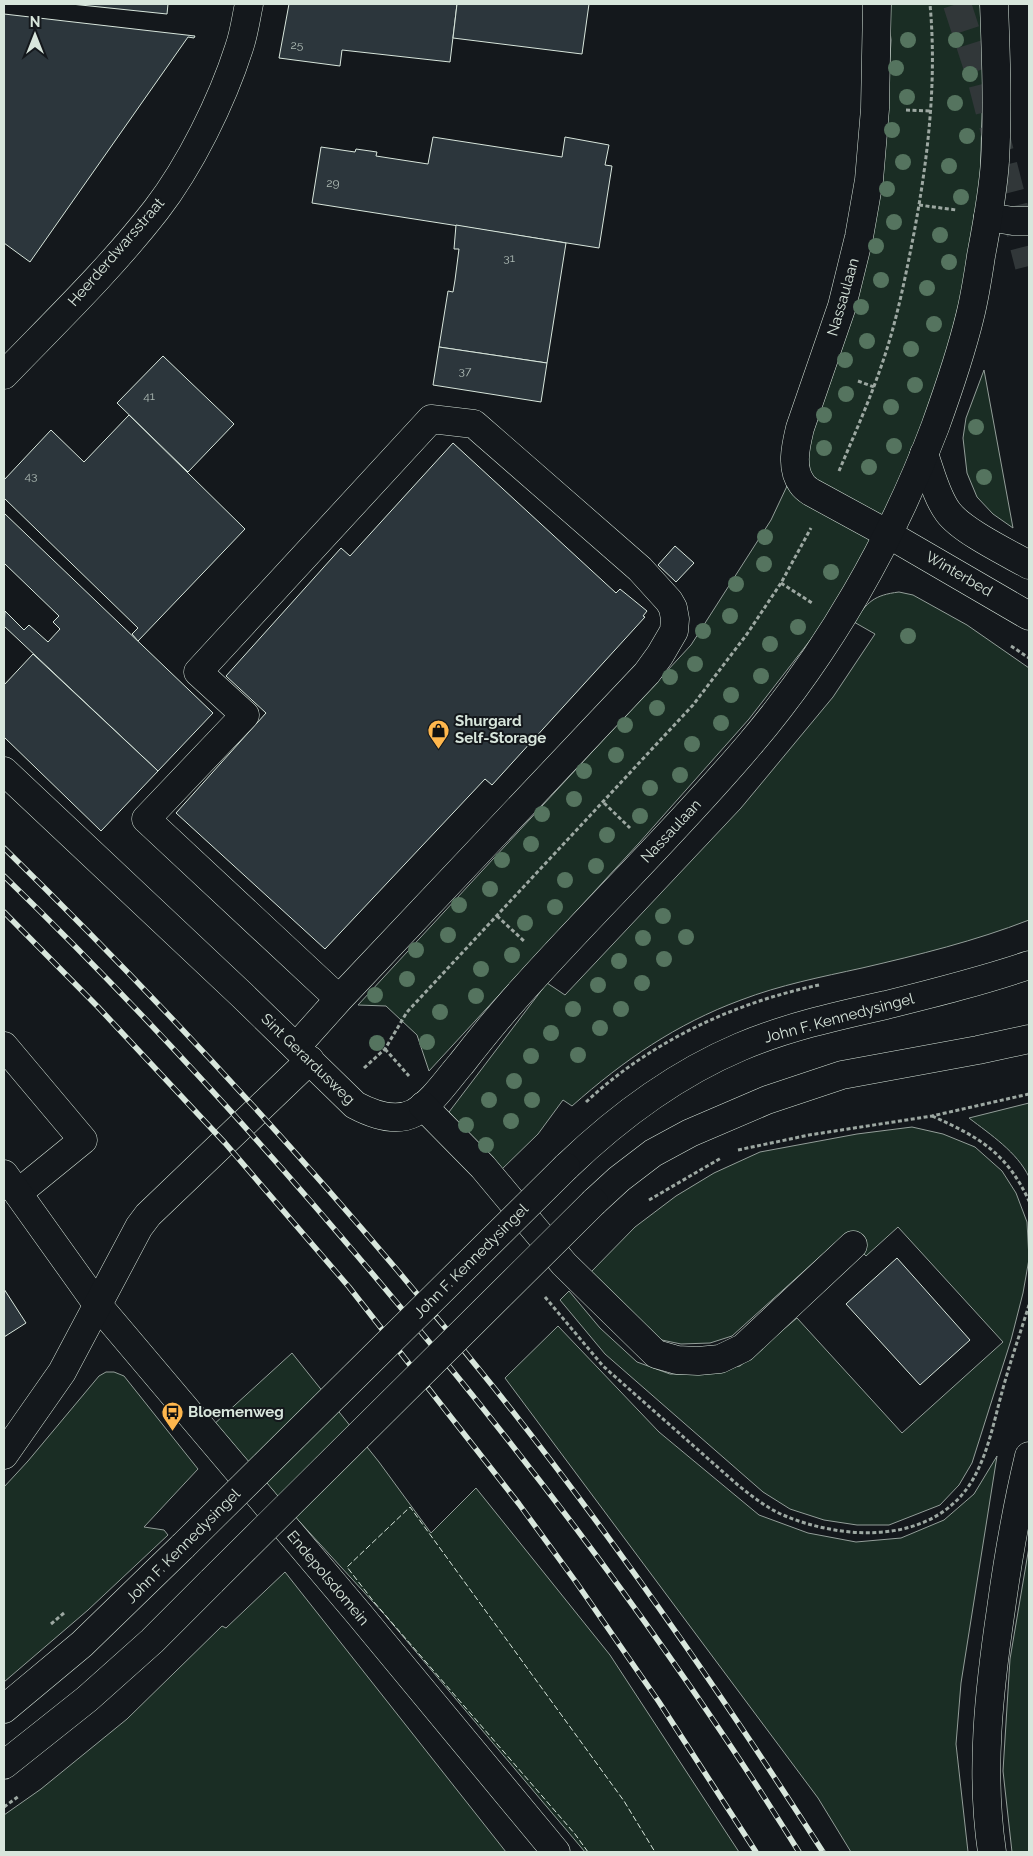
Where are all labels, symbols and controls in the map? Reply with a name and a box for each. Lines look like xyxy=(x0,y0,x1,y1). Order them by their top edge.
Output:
north arrow xyxy=(10,10,60,60)
text: N xyxy=(30,14,40,30)
house number: 25 xyxy=(291,38,304,52)
house number: 29 xyxy=(326,176,340,190)
street label: Heerderdwarsstraat xyxy=(64,194,168,310)
house number: 31 xyxy=(503,251,515,265)
street label: Nassaulaan xyxy=(823,256,863,338)
house number: 37 xyxy=(459,364,472,378)
house number: 41 xyxy=(143,389,155,403)
house number: 43 xyxy=(25,469,37,483)
street label: Winterbed xyxy=(922,548,996,600)
place label: Shurgard Self-Storage xyxy=(455,712,546,747)
shop icon: Shurgard Self-Storage xyxy=(427,718,451,749)
street label: Nassaulaan xyxy=(637,795,705,867)
street label: John F. Kennedysingel xyxy=(762,989,917,1047)
street label: Sint Gerardusweg xyxy=(257,1010,359,1108)
street label: John F. Kennedysingel xyxy=(410,1199,533,1322)
bus stop icon: Bloemenweg xyxy=(160,1400,184,1431)
place label: Bloemenweg xyxy=(188,1403,284,1421)
street label: John F. Kennedysingel xyxy=(122,1484,245,1607)
street label: Endepolsdomein xyxy=(283,1527,373,1629)

